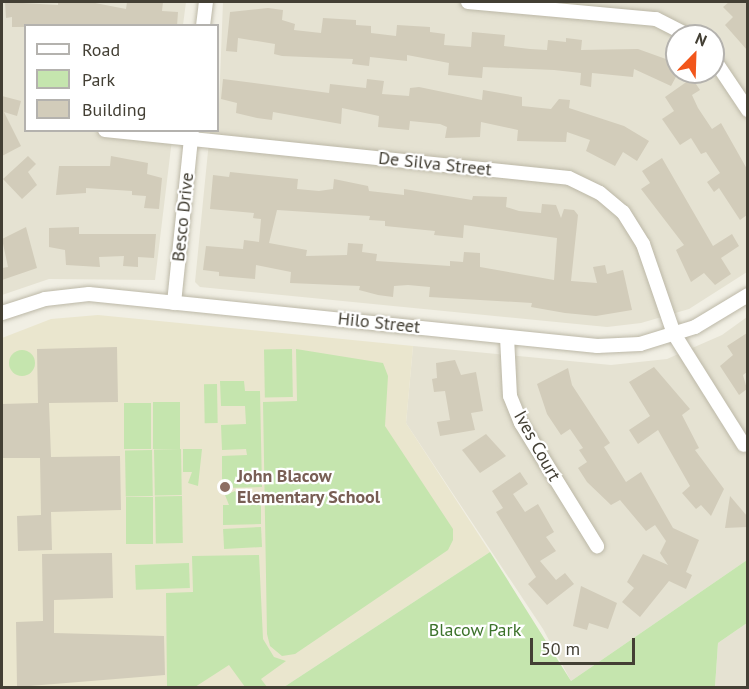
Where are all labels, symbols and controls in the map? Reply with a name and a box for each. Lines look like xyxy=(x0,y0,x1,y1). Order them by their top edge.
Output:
legend xyxy=(24,24,219,132)
north arrow xyxy=(665,24,725,84)
text: N xyxy=(692,28,710,51)
text: Road xyxy=(82,38,120,61)
text: Park xyxy=(82,68,115,91)
text: Building xyxy=(82,98,146,121)
street label: De Silva Street xyxy=(377,147,493,181)
street label: Besco Drive xyxy=(168,171,198,263)
street label: Hilo Street xyxy=(337,308,421,338)
street label: Ives Court xyxy=(509,407,565,485)
place label: John Blacow Elementary School xyxy=(237,466,381,508)
marker: John Blacow Elementary School xyxy=(218,480,232,494)
park label: Blacow Park xyxy=(429,619,521,641)
scale bar xyxy=(533,626,638,664)
text: 50 m xyxy=(541,637,580,660)

